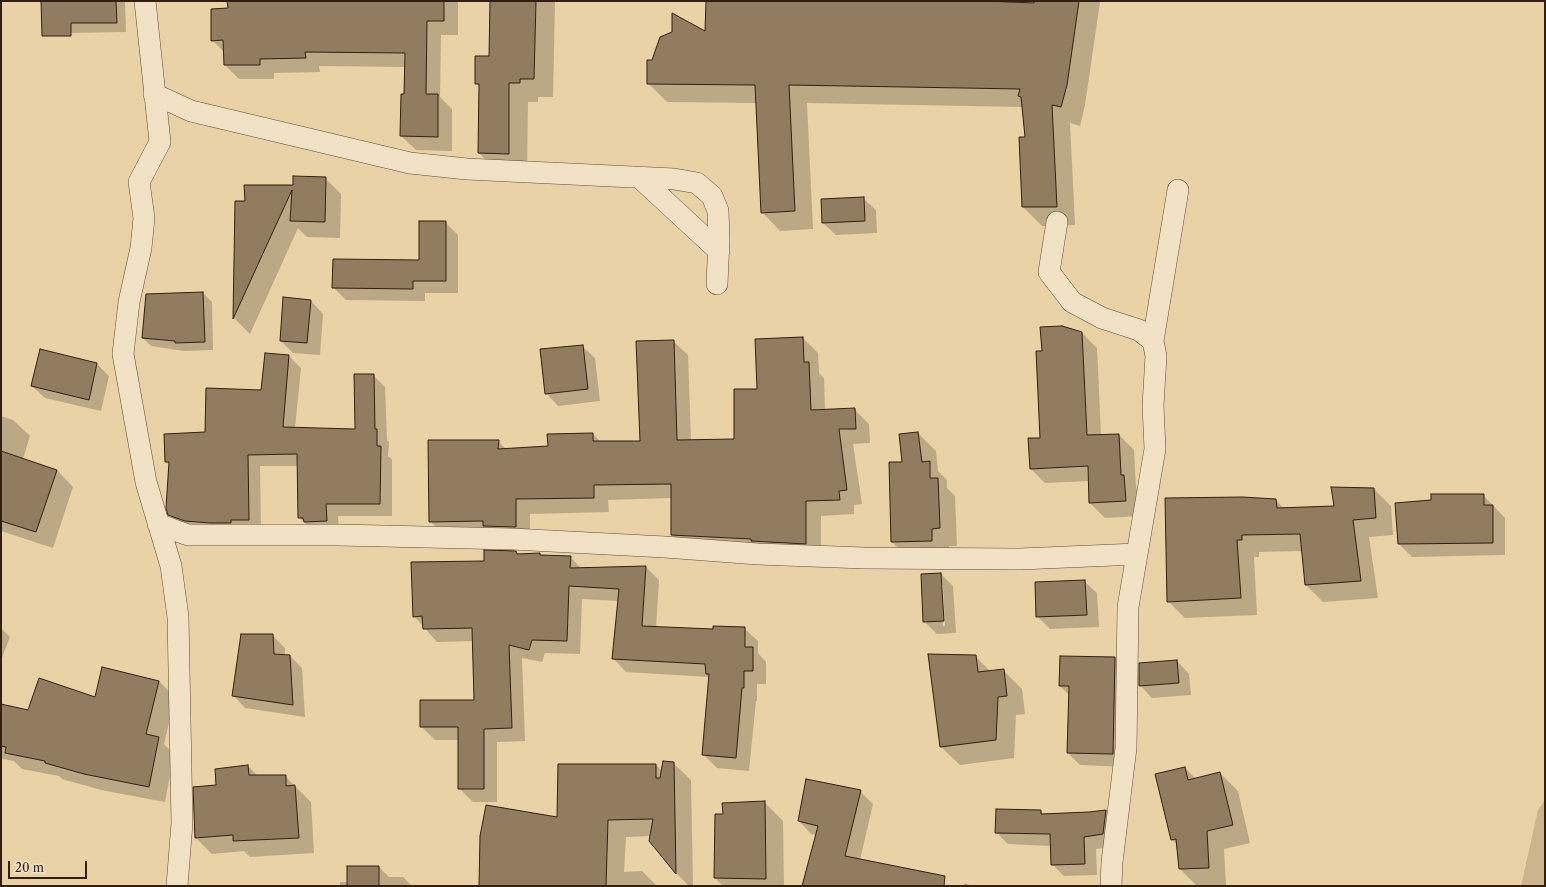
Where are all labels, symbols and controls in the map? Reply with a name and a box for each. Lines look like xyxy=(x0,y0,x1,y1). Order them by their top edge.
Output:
scale bar xyxy=(10,853,89,879)
text: 20 m xyxy=(15,860,44,875)

